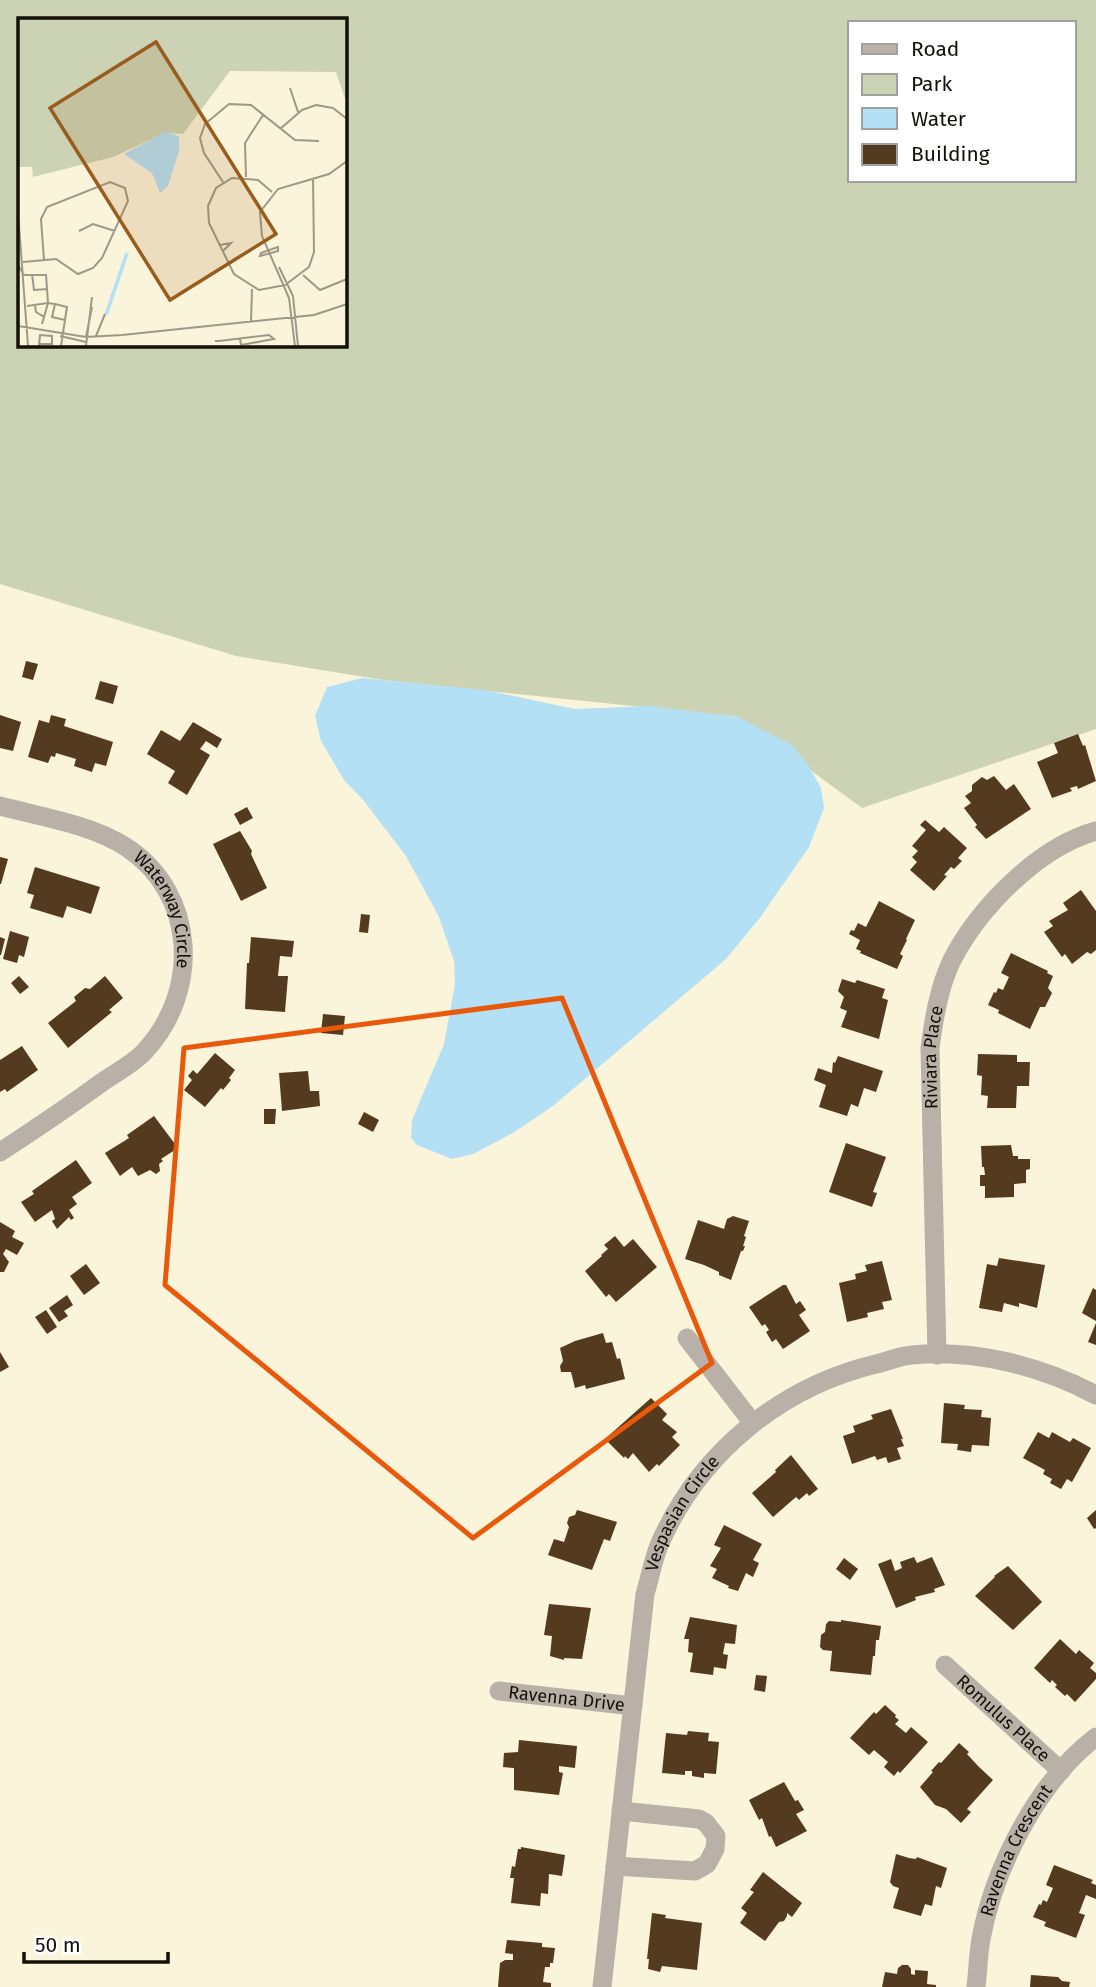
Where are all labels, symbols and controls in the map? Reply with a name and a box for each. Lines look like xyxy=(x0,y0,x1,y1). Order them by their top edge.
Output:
inset map xyxy=(18,18,346,346)
legend xyxy=(848,21,1075,182)
text: Road xyxy=(911,36,959,62)
text: Park xyxy=(911,71,953,97)
text: Water xyxy=(911,106,966,132)
text: Building xyxy=(911,141,990,167)
street label: Waterway Circle xyxy=(129,846,194,969)
street label: Riviara Place xyxy=(919,1004,948,1109)
street label: Vespasian Circle xyxy=(640,1450,724,1574)
street label: Romulus Place xyxy=(952,1670,1055,1767)
street label: Ravenna Drive xyxy=(507,1681,626,1716)
street label: Ravenna Crescent xyxy=(976,1780,1057,1919)
scale bar xyxy=(24,1920,168,1964)
text: 50 m xyxy=(35,1932,81,1958)

